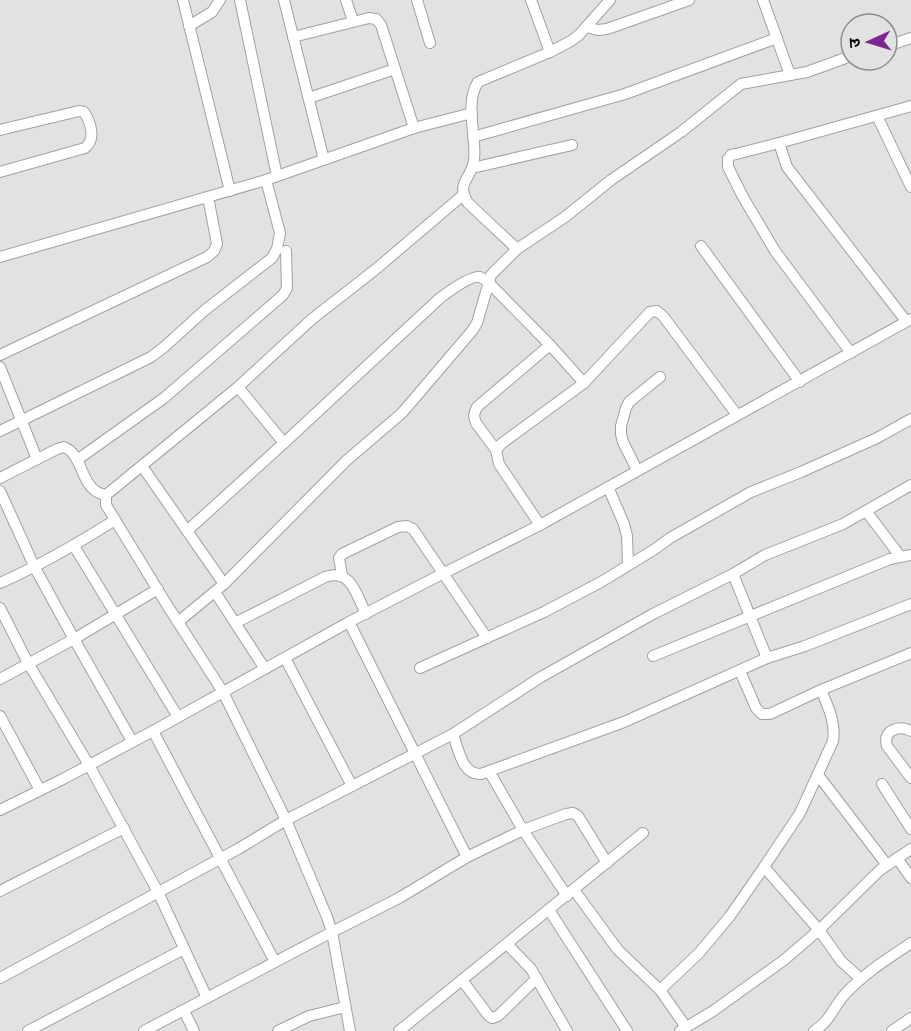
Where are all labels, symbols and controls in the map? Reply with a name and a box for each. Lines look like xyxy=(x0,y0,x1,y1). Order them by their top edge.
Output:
north arrow xyxy=(839,12,899,72)
text: उ xyxy=(844,37,863,48)

